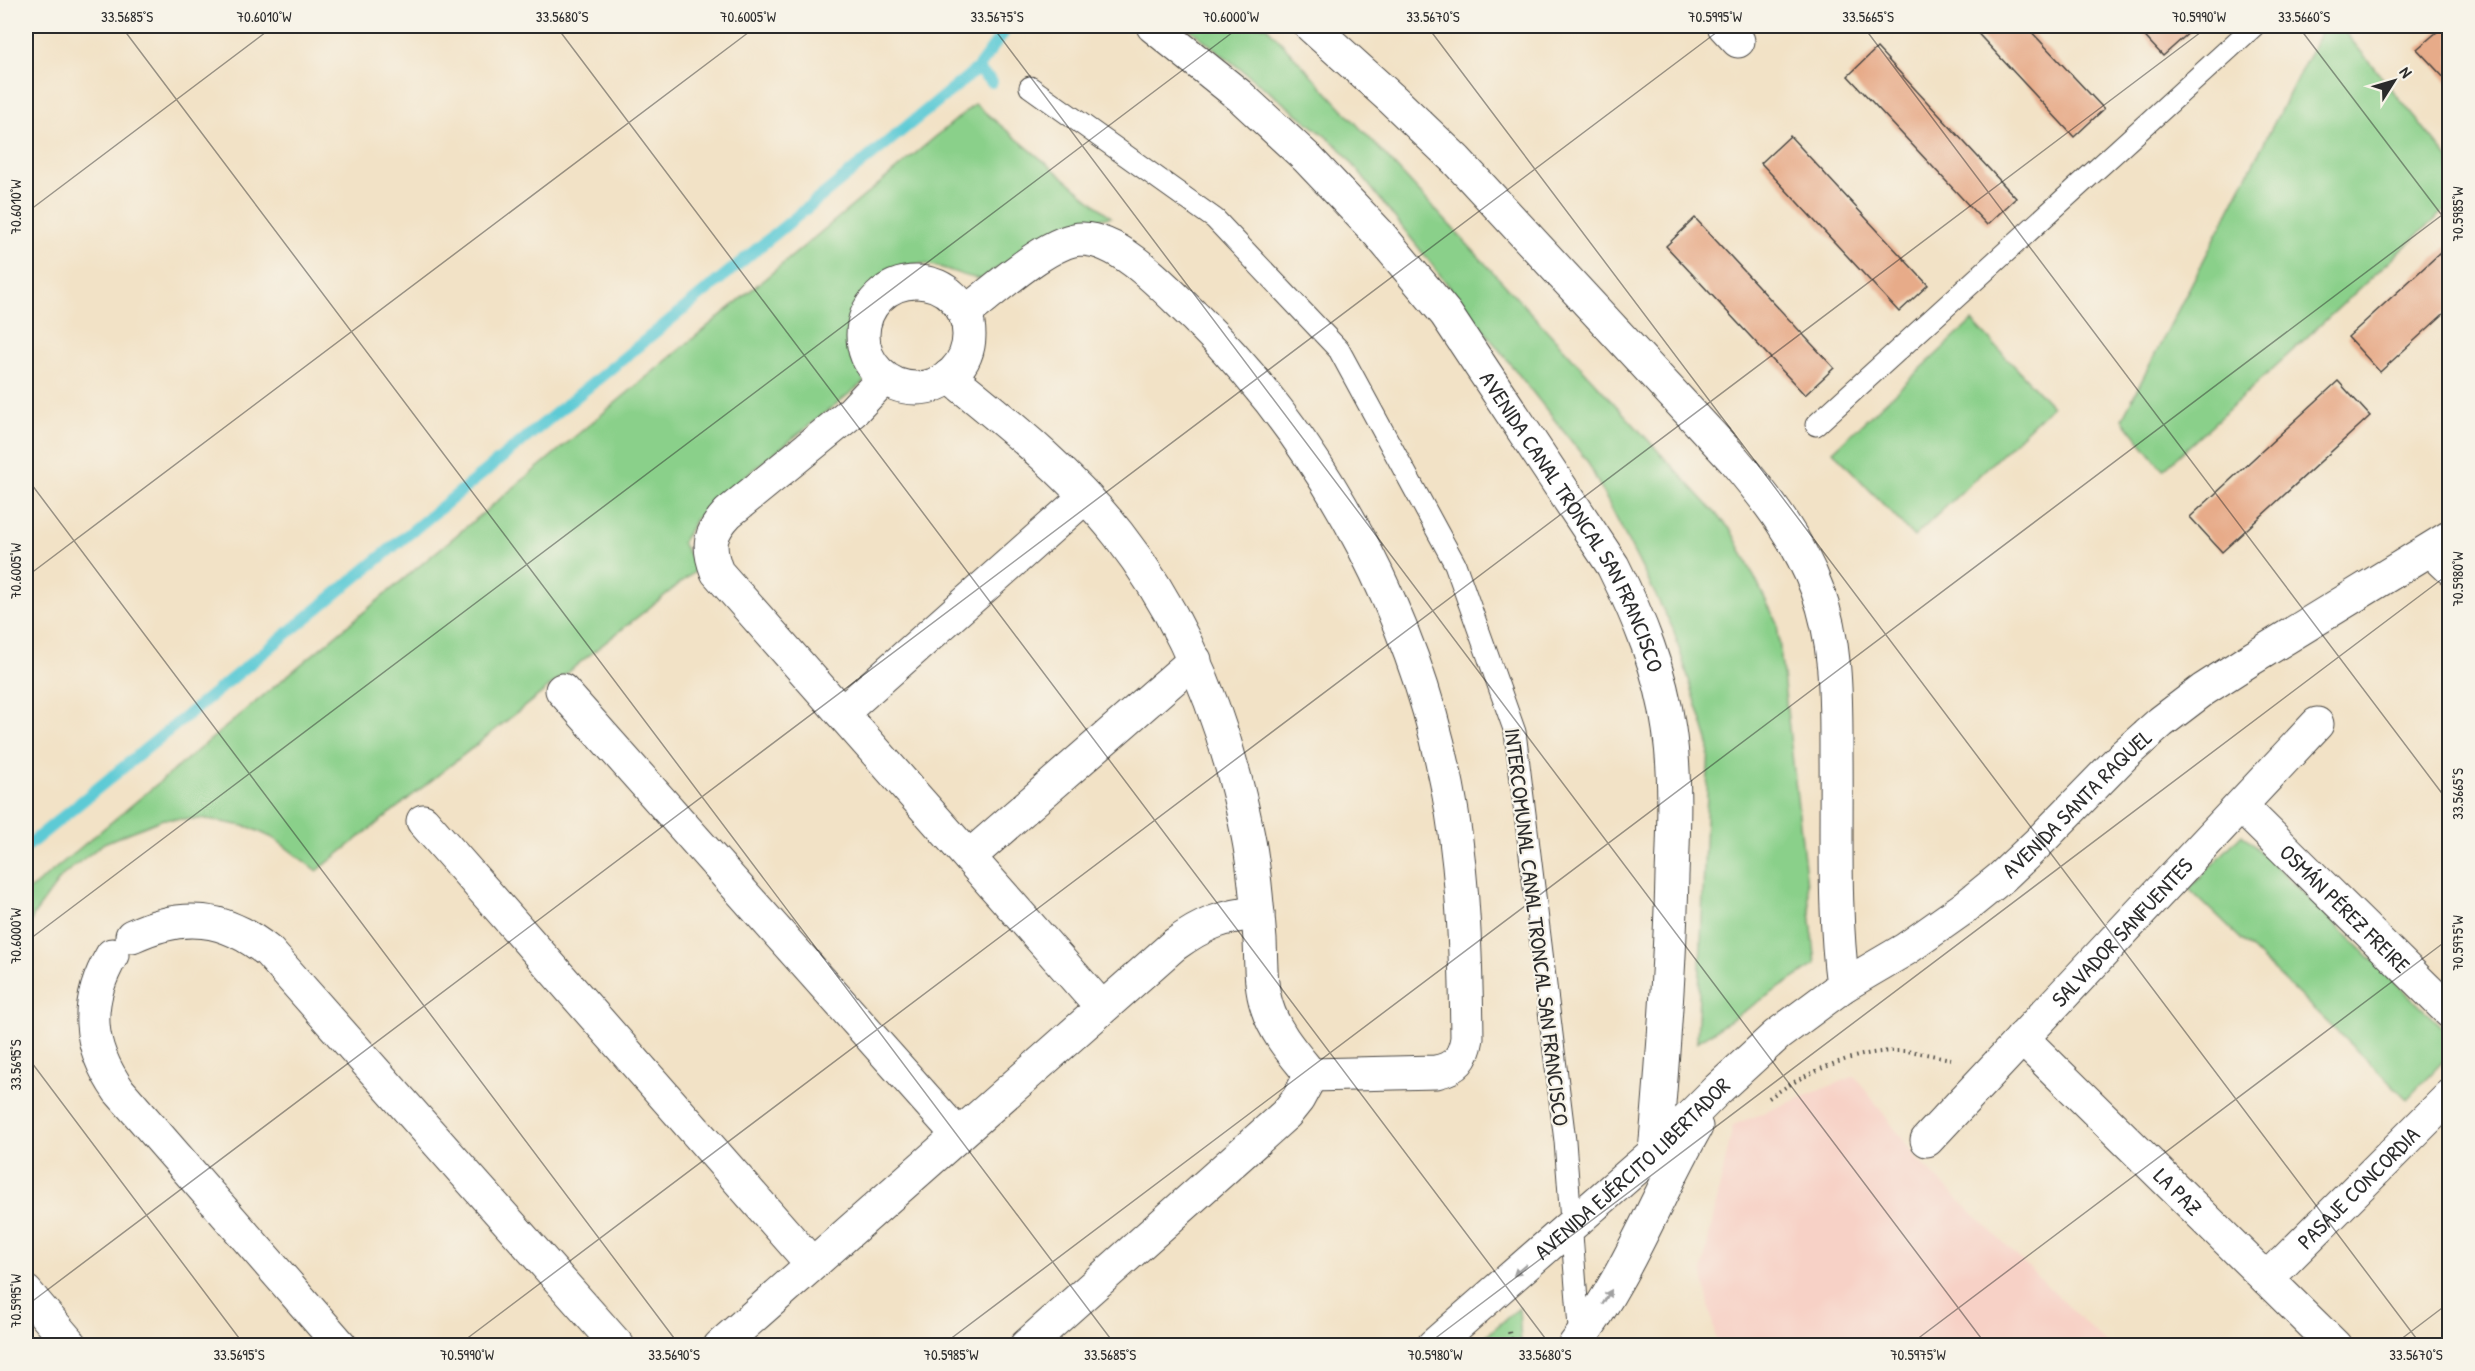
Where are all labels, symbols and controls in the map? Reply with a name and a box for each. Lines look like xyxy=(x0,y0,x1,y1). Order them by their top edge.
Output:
text: 33.5685°S xyxy=(101,6,153,27)
text: 70.6010°W xyxy=(237,6,292,27)
text: 33.5680°S xyxy=(536,6,588,27)
text: 70.6005°W xyxy=(720,6,777,27)
text: 33.5675°S xyxy=(970,6,1024,27)
text: 70.6000°W xyxy=(1203,6,1260,27)
text: 33.5670°S xyxy=(1406,6,1460,27)
text: 70.5995°W xyxy=(1688,6,1743,27)
text: 33.5665°S xyxy=(1842,6,1894,27)
text: 70.5990°W xyxy=(2172,6,2227,27)
text: 33.5660°S xyxy=(2278,6,2330,27)
north arrow xyxy=(2364,51,2424,111)
text: N xyxy=(2395,62,2418,82)
text: 70.6010°W xyxy=(5,179,26,234)
text: 70.5985°W xyxy=(2447,186,2468,241)
street label: AVENIDA CANAL TRONCAL SAN FRANCISCO xyxy=(1473,365,1671,676)
text: 70.6005°W xyxy=(5,542,26,599)
text: 70.5980°W xyxy=(2447,551,2468,607)
street label: AVENIDA SANTA RAQUEL xyxy=(1995,722,2158,885)
street label: INTERCOMUNAL CANAL TRONCAL SAN FRANCISCO xyxy=(1498,726,1576,1128)
text: 33.5665°S xyxy=(2447,768,2468,820)
street label: OSMÁN PÉREZ FREIRE xyxy=(2273,837,2417,980)
street label: SALVADOR SANFUENTES xyxy=(2044,851,2199,1013)
text: 70.6000°W xyxy=(5,907,26,964)
text: 70.5975°W xyxy=(2447,914,2468,971)
text: 33.5695°S xyxy=(5,1039,26,1091)
street label: AVENIDA EJÉRCITO LIBERTADOR xyxy=(1528,1070,1736,1266)
street label: PASAJE CONCORDIA xyxy=(2290,1120,2426,1256)
street label: LA PAZ xyxy=(2147,1161,2209,1222)
one-way arrow xyxy=(1513,1263,1528,1276)
text: 70.5995°W xyxy=(5,1273,26,1328)
one-way arrow xyxy=(1602,1289,1613,1305)
text: 33.5695°S xyxy=(213,1344,265,1365)
text: 70.5990°W xyxy=(440,1344,495,1365)
text: 33.5690°S xyxy=(648,1344,700,1365)
text: 70.5985°W xyxy=(924,1344,979,1365)
text: 33.5685°S xyxy=(1084,1344,1136,1365)
text: 70.5980°W xyxy=(1407,1344,1463,1365)
text: 33.5680°S xyxy=(1519,1344,1571,1365)
text: 70.5975°W xyxy=(1890,1344,1947,1365)
text: 33.5670°S xyxy=(2389,1344,2443,1365)

